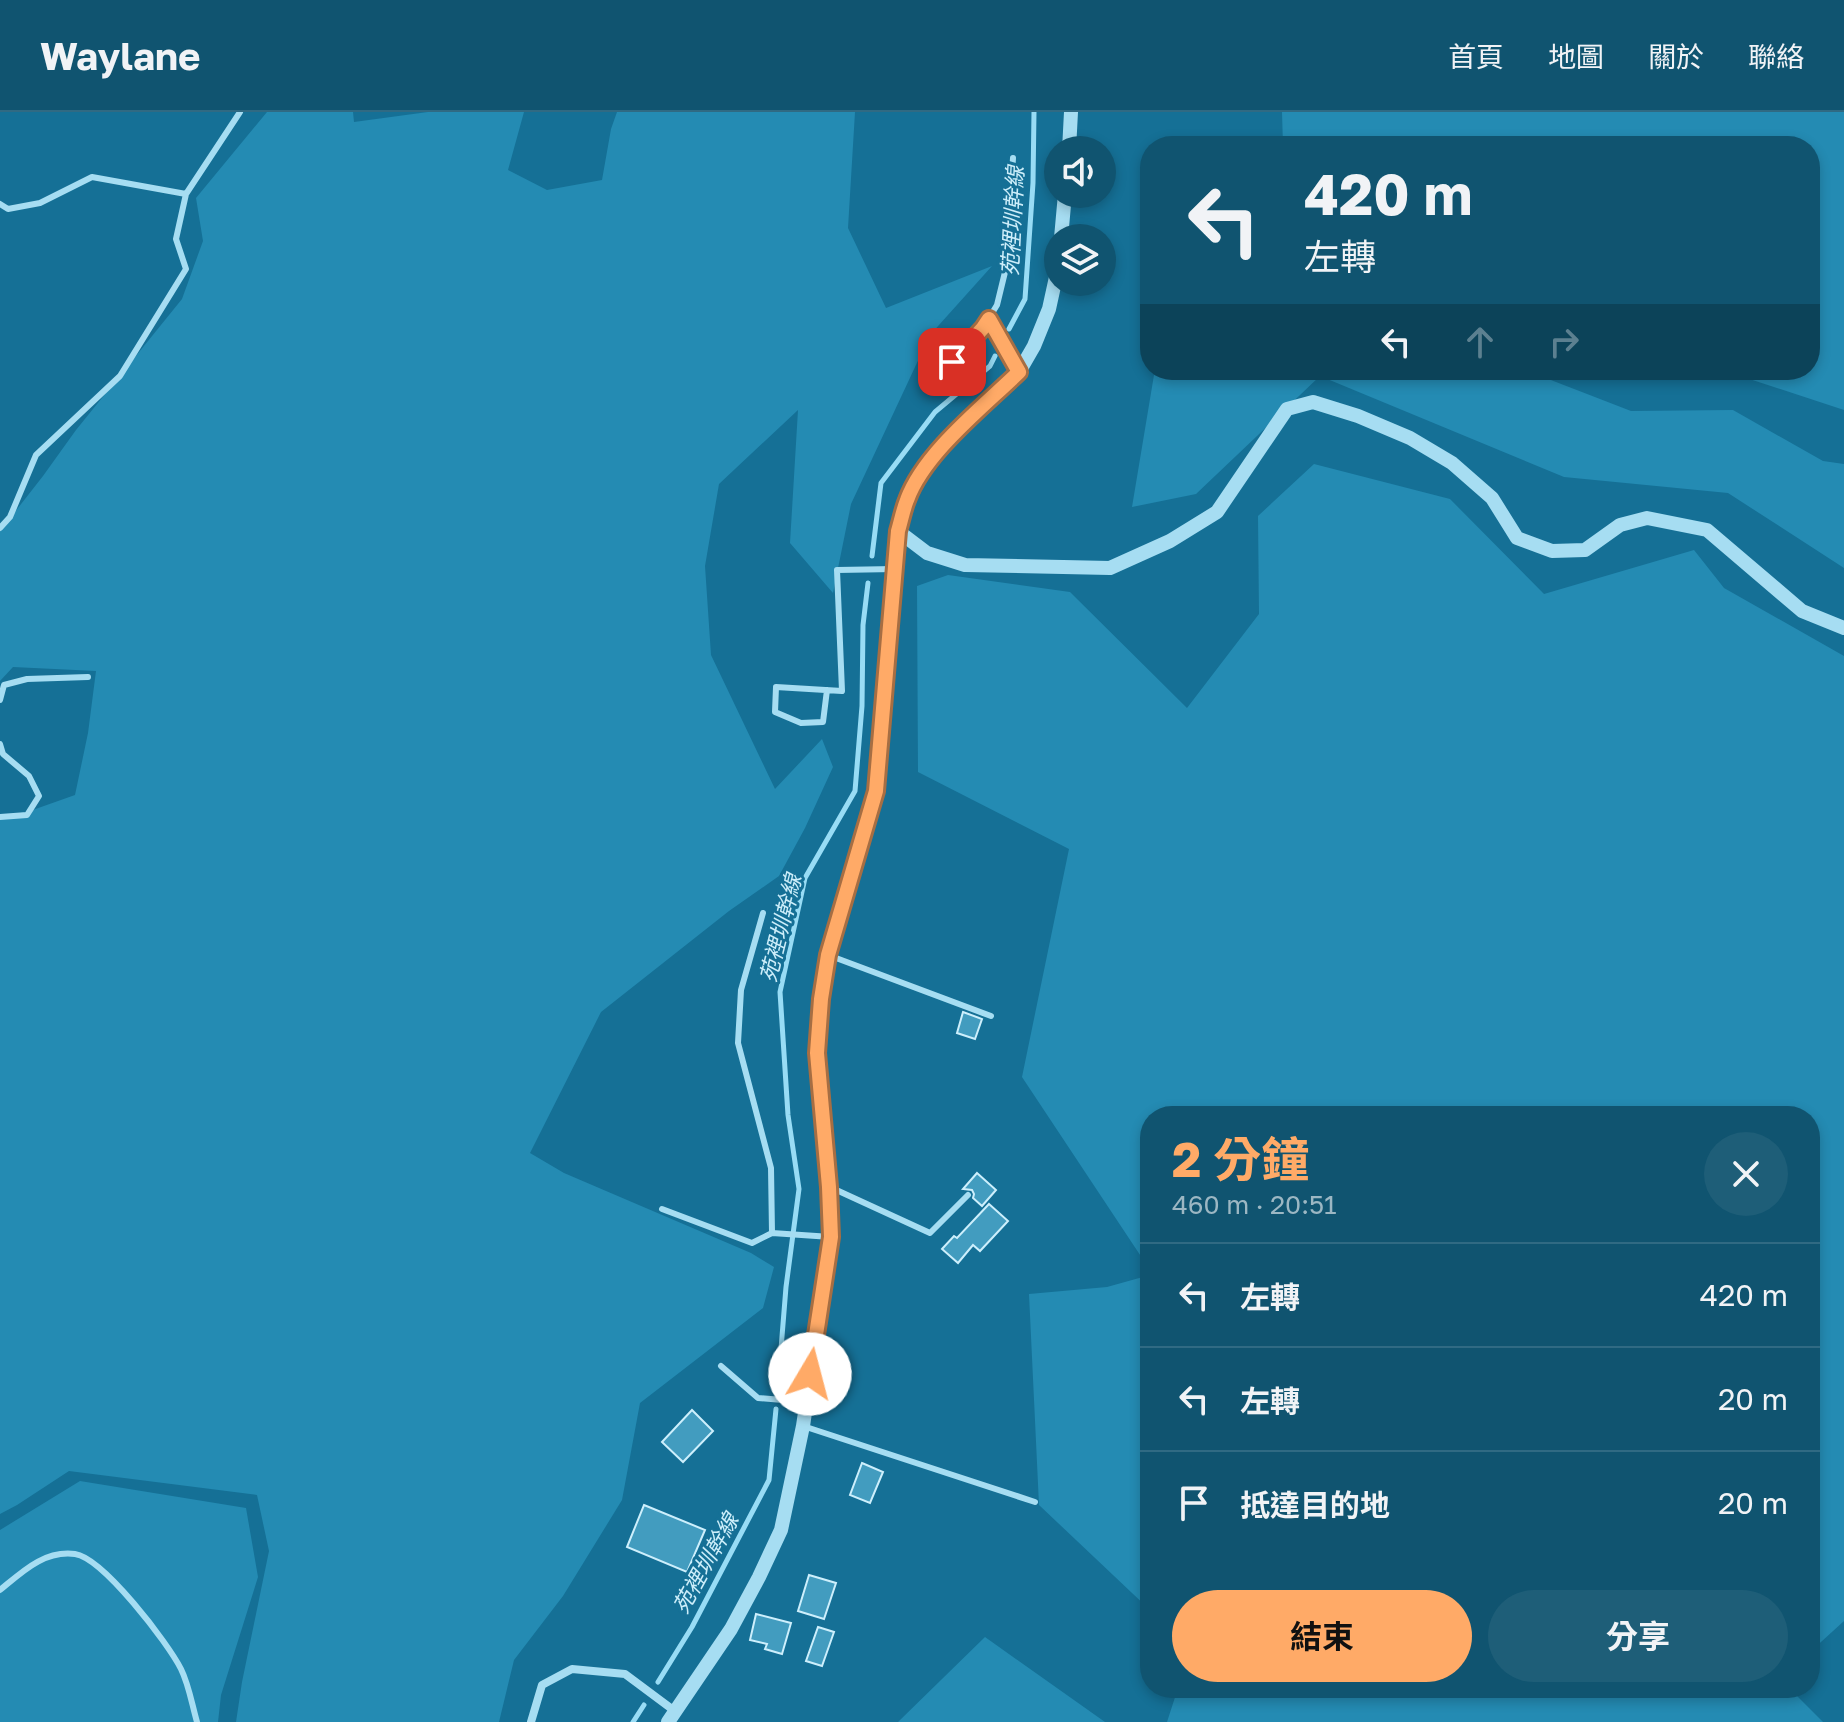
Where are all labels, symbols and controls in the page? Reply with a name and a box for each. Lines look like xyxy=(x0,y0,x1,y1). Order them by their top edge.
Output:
text: Waylane xyxy=(40,33,201,78)
text: 首頁 xyxy=(1448,40,1504,73)
text: 地圖 xyxy=(1548,40,1604,73)
text: 關於 xyxy=(1648,40,1704,73)
text: 聯絡 xyxy=(1748,40,1804,73)
map controls xyxy=(1044,136,1116,296)
button: sound xyxy=(1044,136,1116,208)
text: 420 m xyxy=(1304,160,1473,227)
water label: 苑裡圳幹線 xyxy=(996,162,1029,277)
icon: left xyxy=(1172,168,1276,272)
button: layers xyxy=(1044,224,1116,296)
text: 左轉 xyxy=(1304,235,1376,278)
icon: left xyxy=(1374,320,1418,364)
icon: ahead xyxy=(1458,320,1502,364)
icon: right xyxy=(1542,320,1586,364)
pin xyxy=(918,328,986,396)
icon: arrive xyxy=(930,340,974,384)
water label: 苑裡圳幹線 xyxy=(754,868,807,985)
text: 2 分鐘 xyxy=(1172,1130,1309,1188)
button: close xyxy=(1704,1132,1788,1216)
text: 460 m · 20:51 xyxy=(1172,1189,1337,1220)
icon: left xyxy=(1172,1273,1216,1317)
text: 420 m xyxy=(1700,1277,1788,1313)
text: 左轉 xyxy=(1240,1279,1300,1315)
position arrow xyxy=(768,1332,852,1416)
icon: left xyxy=(1172,1377,1216,1421)
text: 20 m xyxy=(1718,1381,1788,1417)
text: 左轉 xyxy=(1240,1383,1300,1419)
icon: arrive xyxy=(1172,1481,1216,1525)
text: 20 m xyxy=(1718,1485,1788,1521)
text: 抵達目的地 xyxy=(1240,1487,1390,1523)
water label: 苑裡圳幹線 xyxy=(667,1506,745,1618)
button: 結束 xyxy=(1172,1590,1472,1682)
button: 分享 xyxy=(1488,1590,1788,1682)

